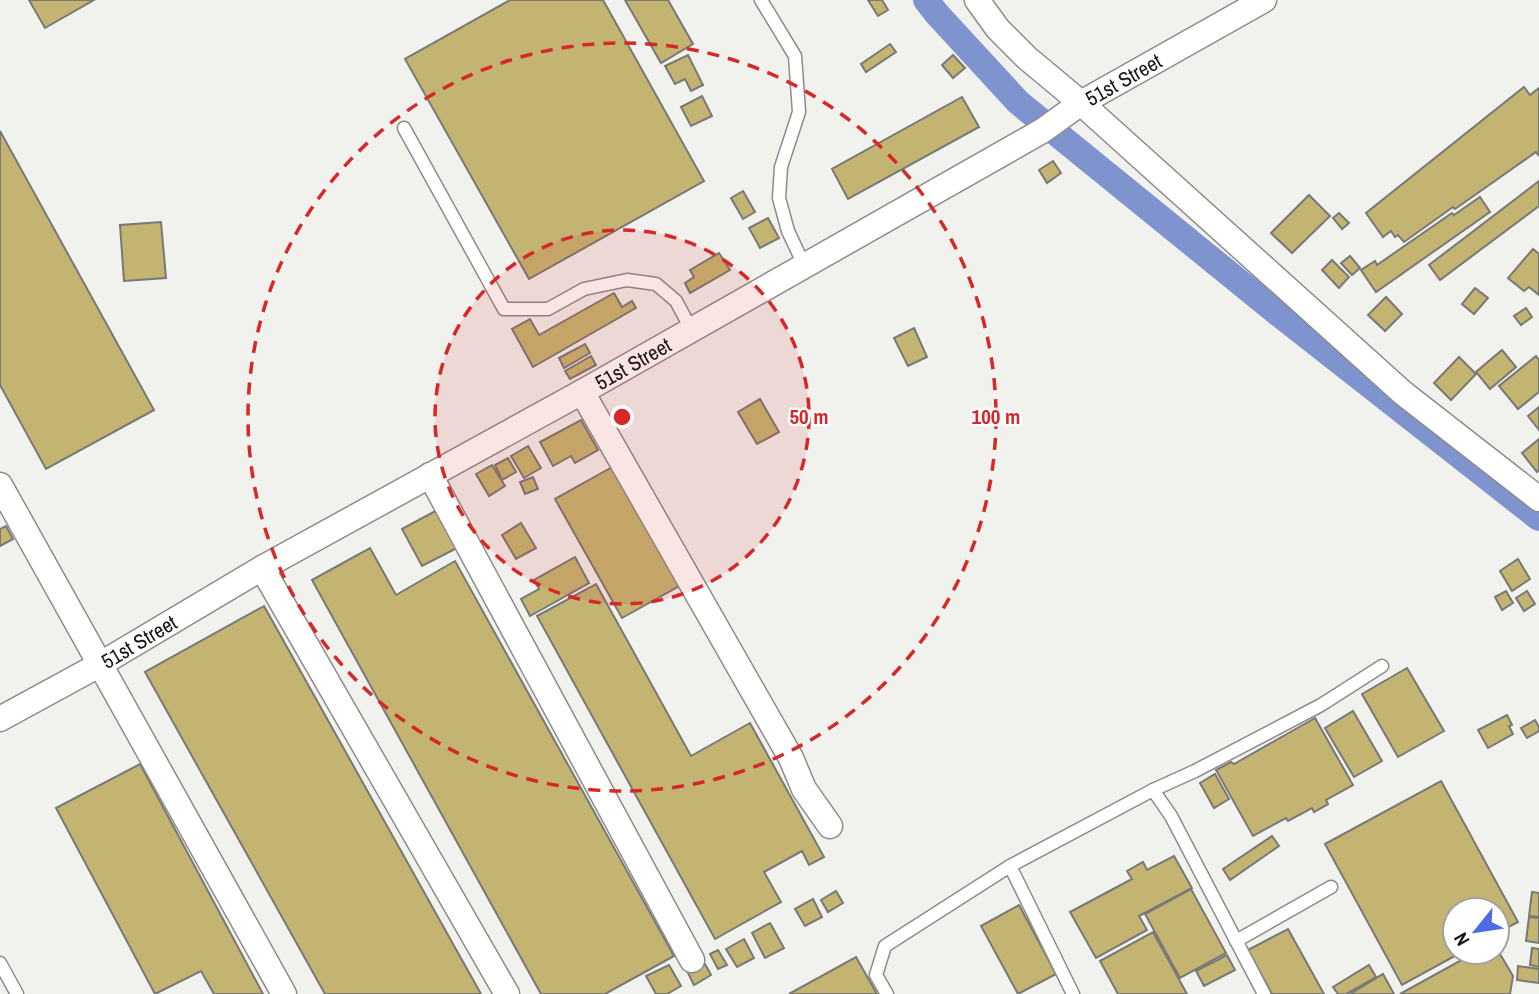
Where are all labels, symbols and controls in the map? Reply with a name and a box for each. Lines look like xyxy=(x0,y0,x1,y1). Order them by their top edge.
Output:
street label: 51st Street xyxy=(1080,46,1167,112)
street label: 51st Street xyxy=(589,330,676,396)
text: 50 m xyxy=(789,402,829,431)
text: 100 m xyxy=(972,402,1020,431)
centre of rings xyxy=(610,405,634,429)
street label: 51st Street xyxy=(95,607,182,675)
north arrow xyxy=(1441,896,1511,966)
text: N xyxy=(1447,928,1475,951)

